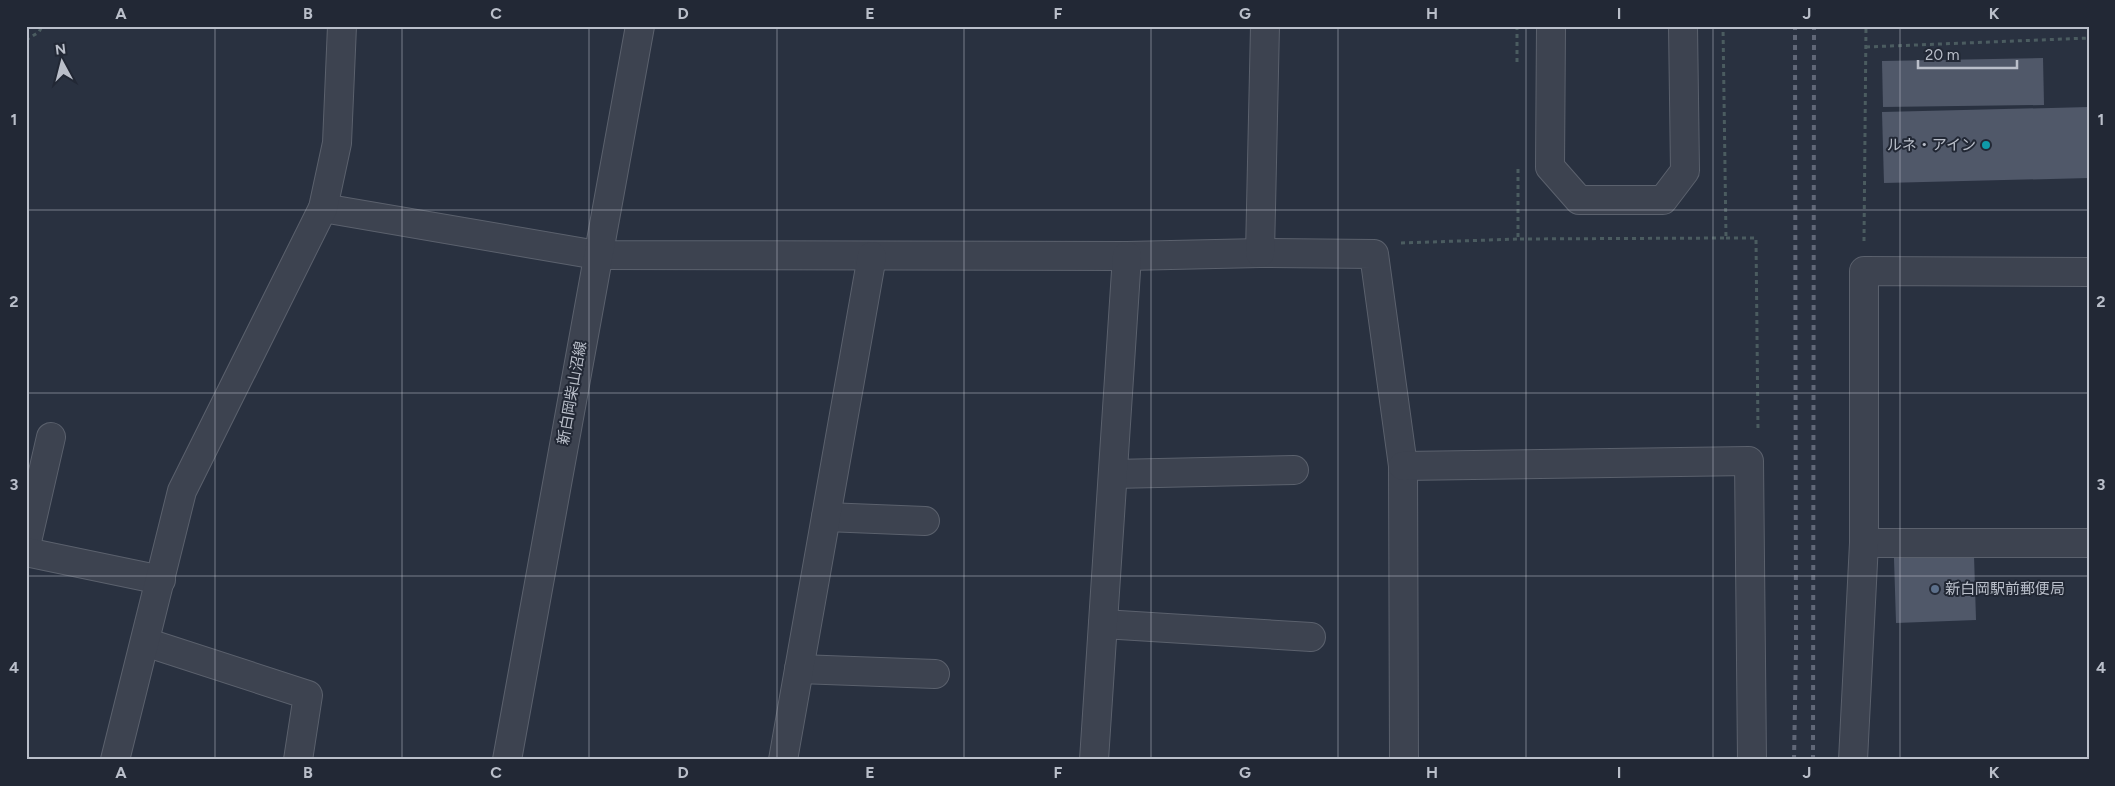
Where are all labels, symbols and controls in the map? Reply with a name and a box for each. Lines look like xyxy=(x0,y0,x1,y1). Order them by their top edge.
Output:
text: A xyxy=(115,4,127,23)
text: B xyxy=(303,4,313,23)
text: C xyxy=(490,4,502,23)
text: D xyxy=(677,4,689,23)
text: E xyxy=(865,4,875,23)
text: F xyxy=(1054,4,1063,23)
text: G xyxy=(1239,4,1251,23)
text: H xyxy=(1426,4,1438,23)
text: I xyxy=(1617,4,1621,23)
text: J xyxy=(1803,4,1811,23)
text: K xyxy=(1989,4,2000,23)
north arrow xyxy=(38,38,88,88)
scale bar xyxy=(1918,38,2016,70)
text: N xyxy=(54,40,67,59)
text: 20 m xyxy=(1925,46,1959,64)
text: 1 xyxy=(11,110,17,129)
text: 1 xyxy=(2098,110,2104,129)
place label: ルネ・アイン xyxy=(1887,136,1976,154)
marker: ルネ・アイン xyxy=(1980,139,1992,151)
text: 2 xyxy=(9,292,19,311)
text: 2 xyxy=(2096,292,2106,311)
street label: 新白岡柴山沼線 xyxy=(554,340,590,446)
text: 3 xyxy=(10,475,19,494)
text: 3 xyxy=(2097,475,2106,494)
place label: 新白岡駅前郵便局 xyxy=(1945,580,2065,598)
marker: 新白岡駅前郵便局 xyxy=(1929,583,1941,595)
text: 4 xyxy=(9,658,19,677)
text: 4 xyxy=(2096,658,2106,677)
text: A xyxy=(115,763,127,782)
text: B xyxy=(303,763,313,782)
text: C xyxy=(490,763,502,782)
text: D xyxy=(677,763,689,782)
text: E xyxy=(865,763,875,782)
text: F xyxy=(1054,763,1063,782)
text: G xyxy=(1239,763,1251,782)
text: H xyxy=(1426,763,1438,782)
text: I xyxy=(1617,763,1621,782)
text: J xyxy=(1803,763,1811,782)
text: K xyxy=(1989,763,2000,782)

